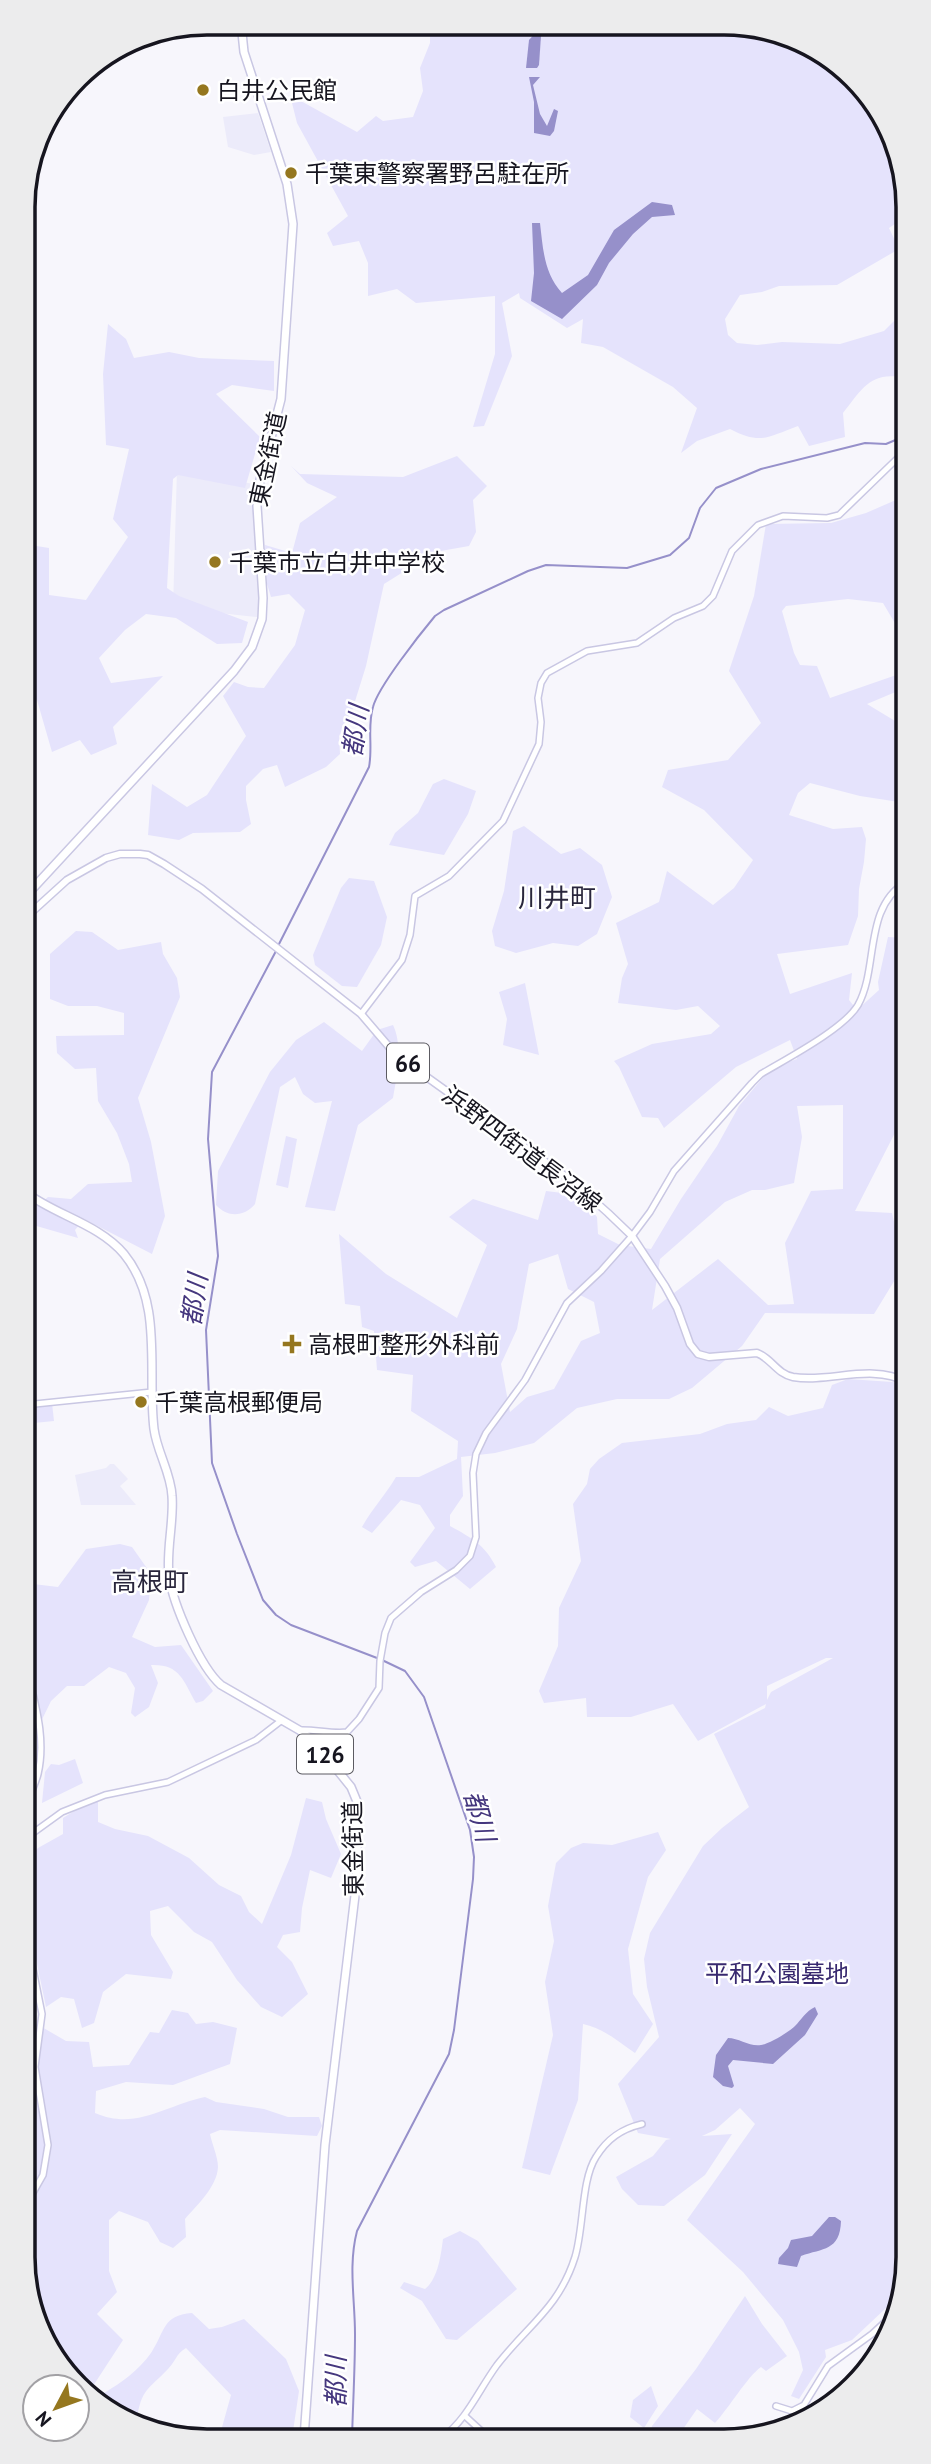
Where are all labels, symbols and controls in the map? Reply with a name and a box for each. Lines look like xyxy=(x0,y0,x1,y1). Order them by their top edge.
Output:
place label: 白井公民館 xyxy=(217,75,337,106)
marker: 白井公民館 xyxy=(195,82,211,98)
place label: 千葉東警察署野呂駐在所 xyxy=(305,158,569,189)
marker: 千葉東警察署野呂駐在所 xyxy=(283,165,299,181)
street label: 東金街道 xyxy=(243,409,293,509)
place label: 千葉市立白井中学校 xyxy=(229,547,445,578)
marker: 千葉市立白井中学校 xyxy=(207,554,223,570)
water label: 都川 xyxy=(335,700,375,759)
district label: 川井町 xyxy=(518,881,596,914)
road number: 66 xyxy=(387,1044,429,1082)
street label: 浜野四街道長沼線 xyxy=(436,1079,608,1219)
water label: 都川 xyxy=(174,1269,214,1328)
place label: 高根町整形外科前 xyxy=(308,1329,500,1360)
marker: 高根町整形外科前 xyxy=(282,1334,302,1354)
place label: 千葉高根郵便局 xyxy=(155,1387,323,1418)
marker: 千葉高根郵便局 xyxy=(133,1394,149,1410)
district label: 高根町 xyxy=(111,1565,189,1598)
road number: 126 xyxy=(297,1735,353,1774)
water label: 都川 xyxy=(457,1786,504,1848)
street label: 東金街道 xyxy=(337,1801,369,1897)
park label: 平和公園墓地 xyxy=(705,1958,849,1989)
water label: 都川 xyxy=(319,2353,352,2408)
north arrow xyxy=(21,2373,91,2443)
text: N xyxy=(30,2407,56,2432)

